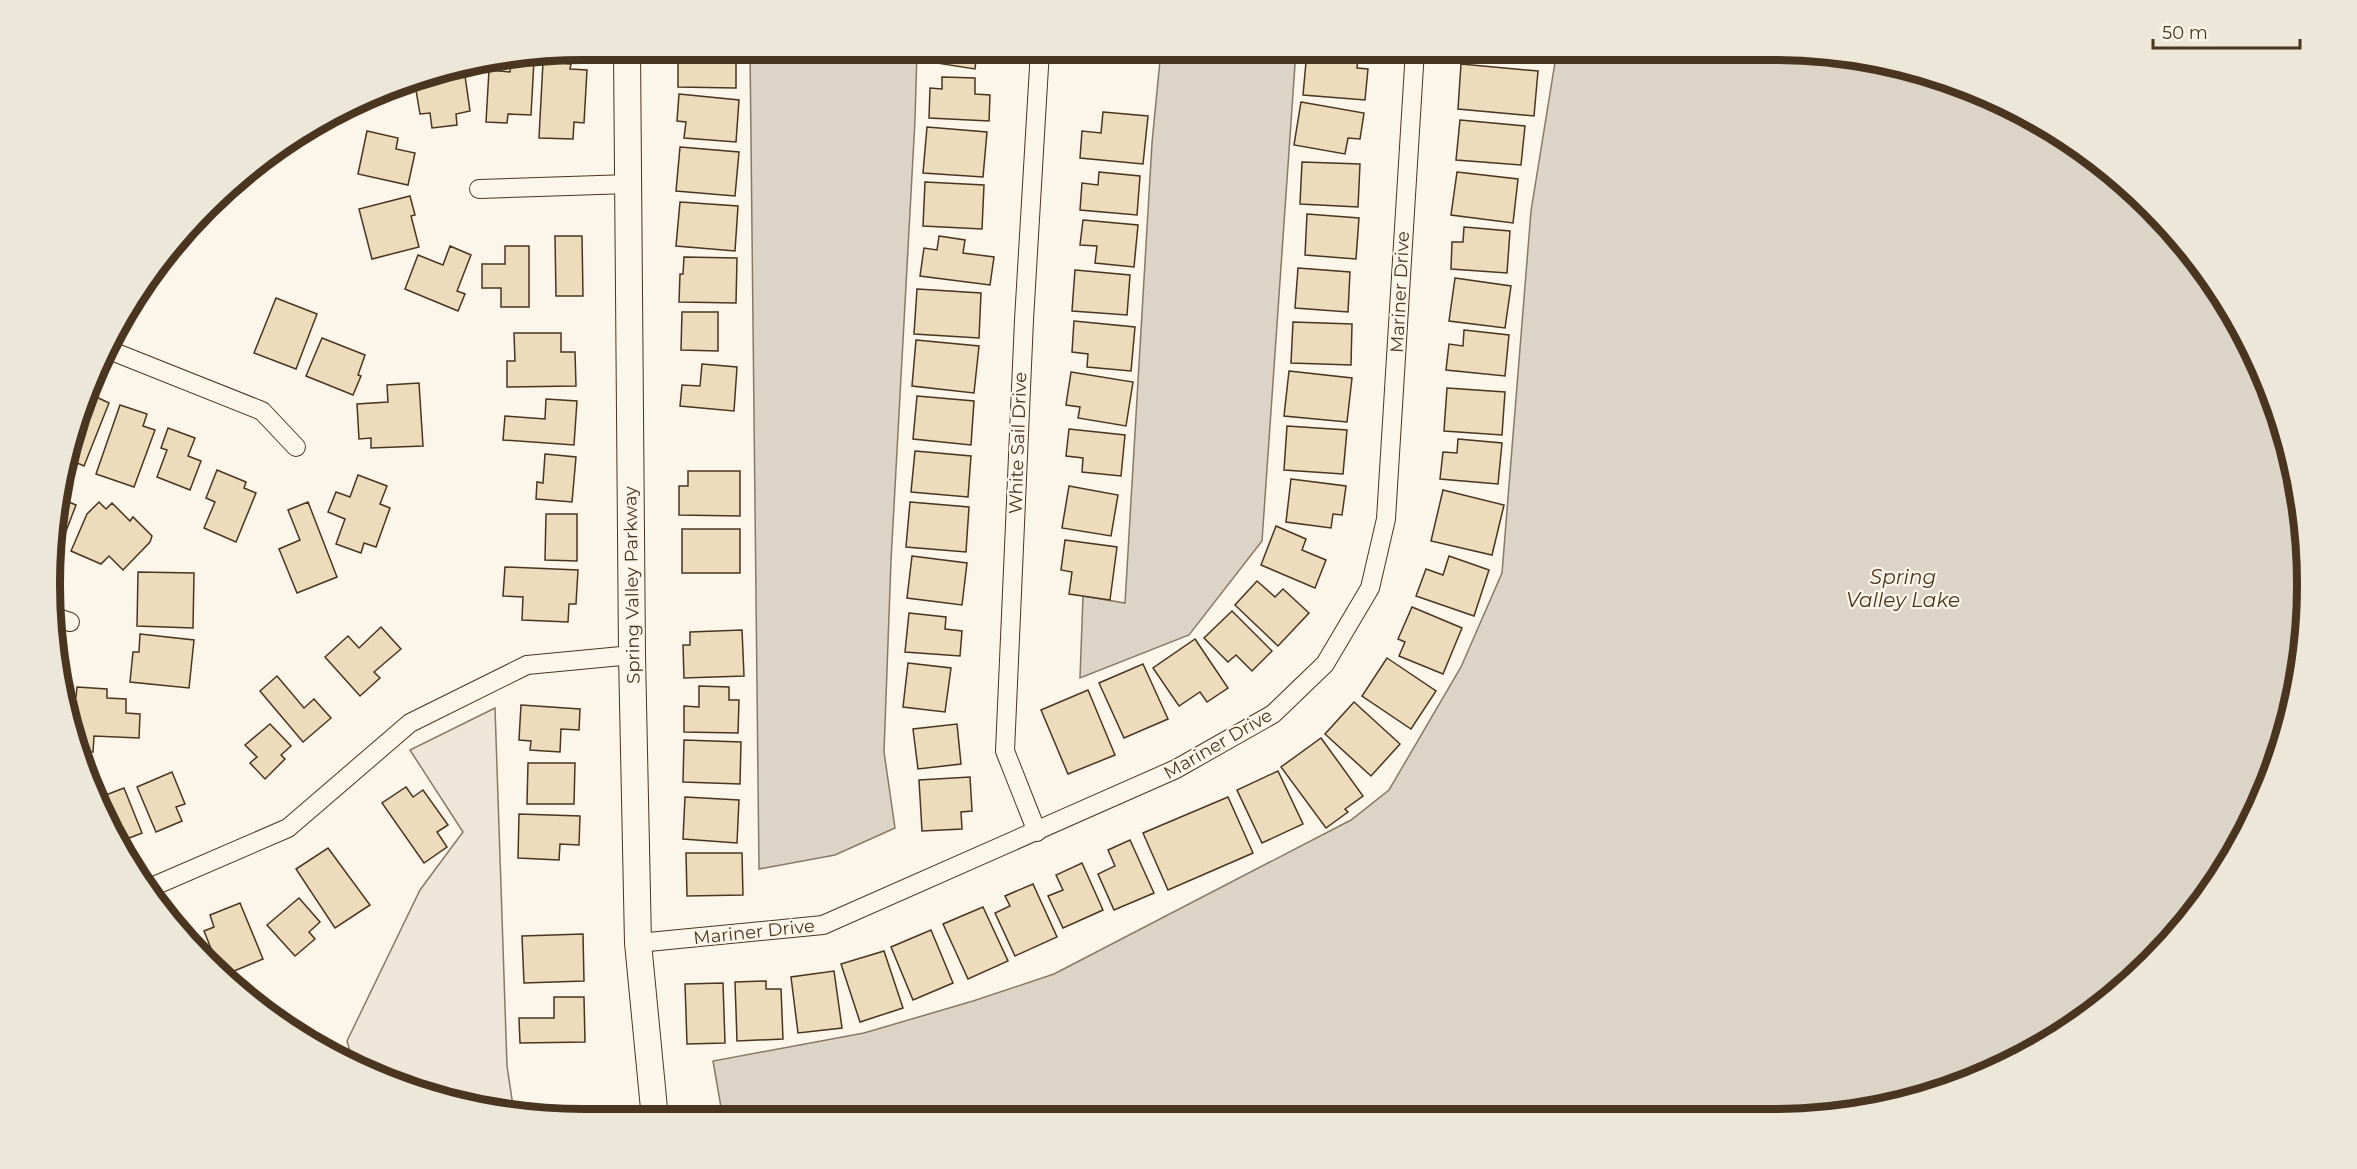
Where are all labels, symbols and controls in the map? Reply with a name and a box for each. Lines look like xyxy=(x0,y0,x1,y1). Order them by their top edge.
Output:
scale bar xyxy=(2153,12,2300,50)
text: 50 m xyxy=(2162,22,2208,44)
street label: Mariner Drive xyxy=(1386,230,1414,353)
street label: White Sail Drive xyxy=(1005,371,1031,515)
street label: Spring Valley Parkway xyxy=(619,486,645,684)
water label: Spring Valley Lake xyxy=(1846,565,1960,612)
street label: Mariner Drive xyxy=(1160,704,1276,784)
street label: Mariner Drive xyxy=(692,915,816,949)

